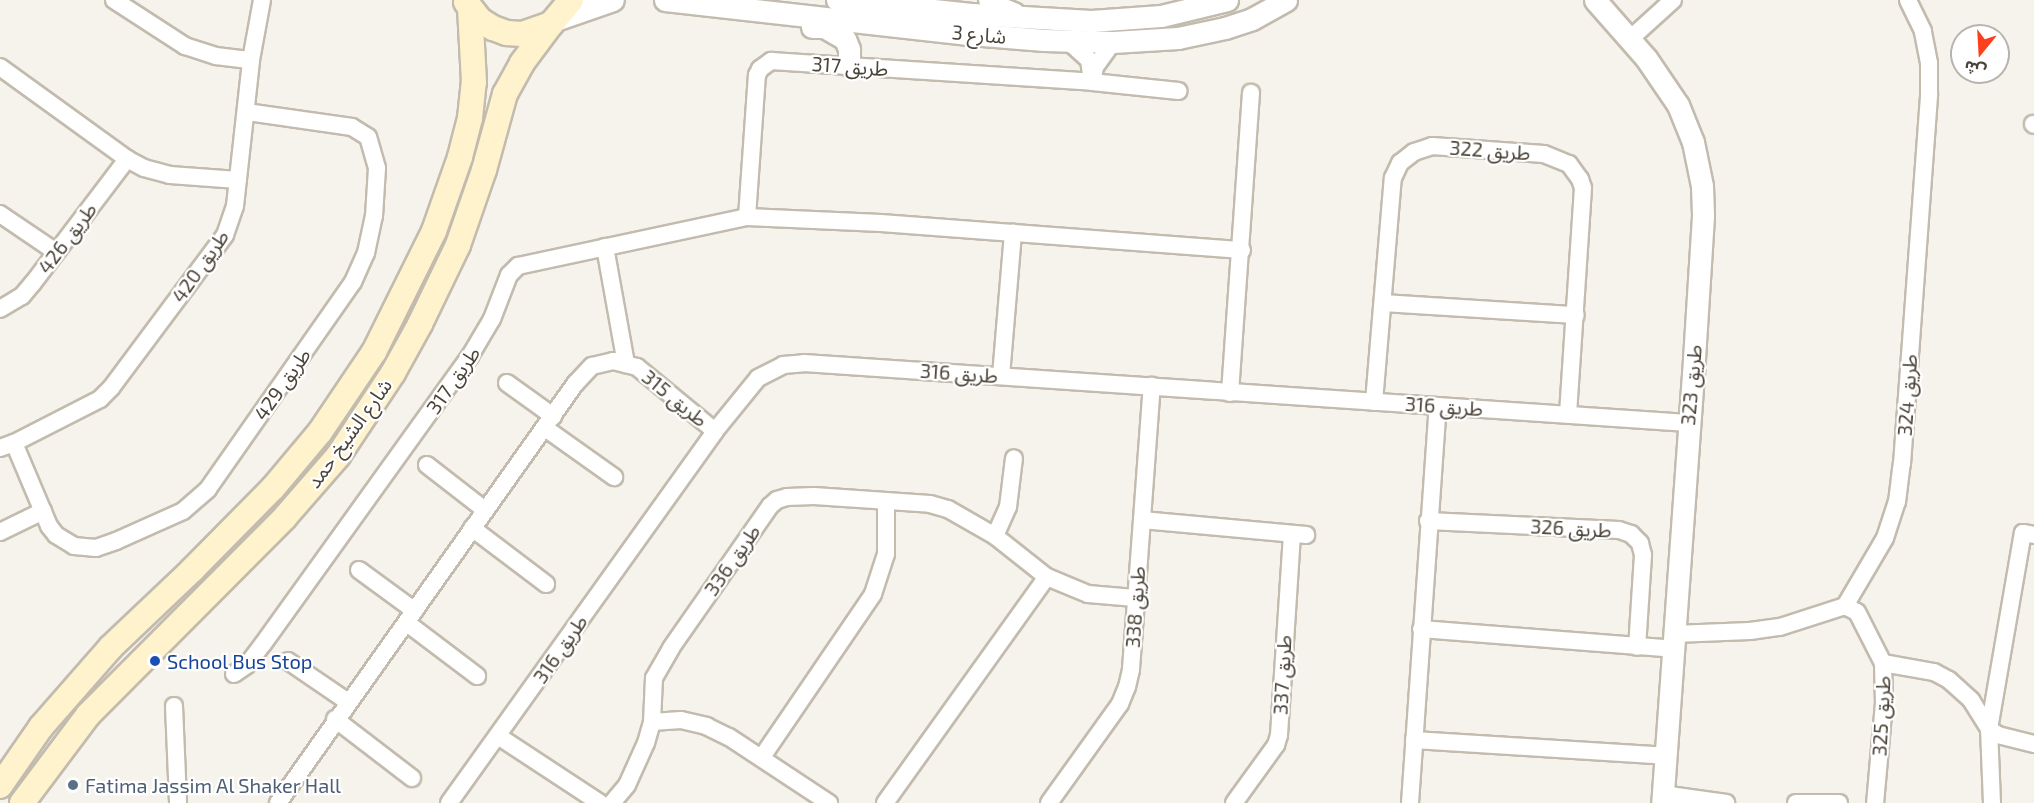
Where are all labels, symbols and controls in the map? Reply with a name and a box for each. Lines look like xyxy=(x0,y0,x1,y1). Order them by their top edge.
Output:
street label: شارع 3 xyxy=(951,20,1007,48)
north arrow xyxy=(1950,24,2010,84)
street label: طريق 317 xyxy=(811,51,889,81)
text: ش xyxy=(1962,57,1988,82)
street label: طريق 322 xyxy=(1449,135,1531,165)
street label: طريق 426 xyxy=(33,198,101,278)
street label: طريق 420 xyxy=(166,225,234,307)
street label: طريق 317 xyxy=(421,342,485,418)
street label: طريق 429 xyxy=(249,343,315,425)
street label: طريق 323 xyxy=(1676,344,1706,426)
street label: طريق 324 xyxy=(1892,353,1922,437)
street label: طريق 316 xyxy=(919,358,999,388)
street label: طريق 315 xyxy=(637,364,713,432)
street label: شارع الشيخ حمد xyxy=(301,374,397,492)
street label: طريق 316 xyxy=(1404,391,1484,421)
street label: طريق 326 xyxy=(1530,514,1612,542)
street label: طريق 336 xyxy=(699,520,765,600)
street label: طريق 338 xyxy=(1120,565,1150,649)
street label: طريق 316 xyxy=(528,610,592,688)
street label: طريق 337 xyxy=(1268,634,1296,716)
place label: School Bus Stop xyxy=(167,649,313,673)
marker: School Bus Stop xyxy=(148,654,162,668)
street label: طريق 325 xyxy=(1867,675,1895,757)
place label: Fatima Jassim Al Shaker Hall xyxy=(85,773,343,797)
marker: Fatima Jassim Al Shaker Hall xyxy=(66,778,80,792)

